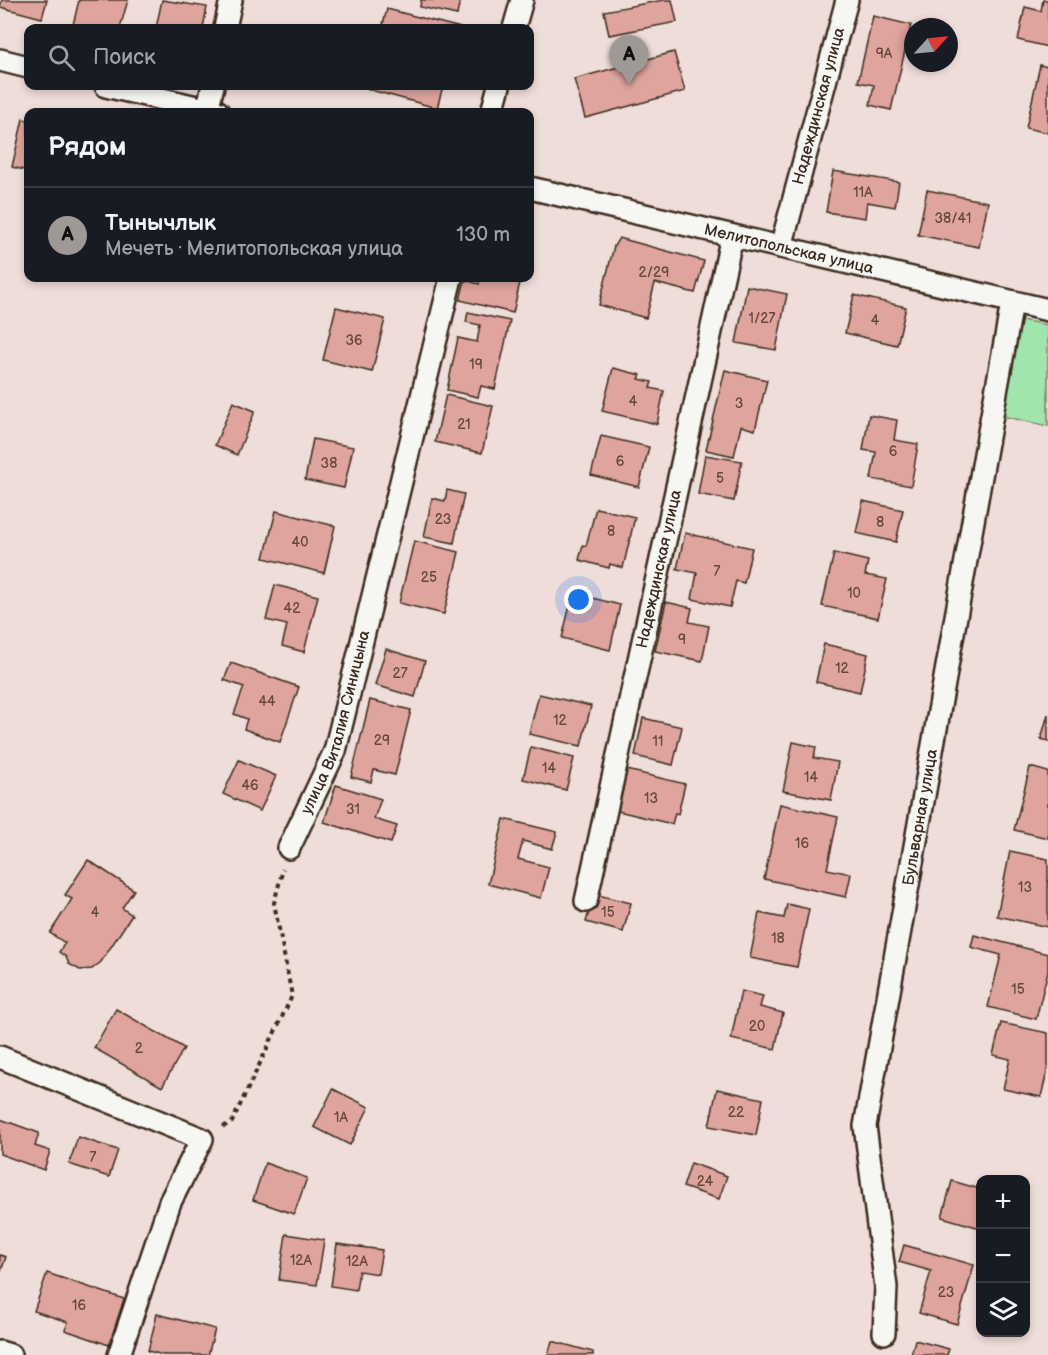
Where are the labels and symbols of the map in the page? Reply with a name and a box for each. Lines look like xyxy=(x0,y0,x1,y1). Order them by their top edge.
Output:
north arrow xyxy=(904,18,958,72)
street label: Надеждинская улица xyxy=(789,25,849,187)
pin: A xyxy=(610,36,648,85)
house number: 9А xyxy=(876,45,893,62)
house number: 11А xyxy=(853,184,873,201)
house number: 38/41 xyxy=(934,210,972,227)
street label: Мелитопольская улица xyxy=(702,220,876,278)
house number: 2/29 xyxy=(639,264,669,281)
house number: 1/27 xyxy=(749,310,776,327)
house number: 4 xyxy=(871,312,880,329)
house number: 36 xyxy=(345,332,363,349)
house number: 19 xyxy=(469,356,483,373)
house number: 4 xyxy=(629,393,638,410)
house number: 3 xyxy=(735,395,743,412)
house number: 21 xyxy=(457,416,471,433)
house number: 6 xyxy=(889,443,898,460)
house number: 6 xyxy=(616,453,625,470)
house number: 38 xyxy=(321,455,337,472)
house number: 5 xyxy=(716,470,724,487)
street label: Надеждинская улица xyxy=(632,487,686,650)
house number: 23 xyxy=(435,511,451,528)
house number: 8 xyxy=(876,514,884,531)
house number: 8 xyxy=(607,523,615,540)
house number: 40 xyxy=(292,534,308,551)
house number: 7 xyxy=(714,563,721,580)
house number: 25 xyxy=(421,569,437,586)
your location xyxy=(564,585,593,614)
house number: 10 xyxy=(847,585,861,602)
house number: 42 xyxy=(284,600,301,617)
street label: улица Виталия Синицына xyxy=(297,628,374,817)
house number: 9 xyxy=(678,631,686,648)
house number: 12 xyxy=(835,660,850,677)
house number: 27 xyxy=(392,665,408,682)
house number: 44 xyxy=(258,693,276,710)
house number: 12 xyxy=(553,712,568,729)
house number: 29 xyxy=(374,732,390,749)
house number: 11 xyxy=(653,733,663,750)
street label: Бульварная улица xyxy=(899,747,942,887)
house number: 14 xyxy=(542,760,556,777)
house number: 14 xyxy=(804,769,818,786)
house number: 46 xyxy=(241,777,259,794)
house number: 13 xyxy=(644,790,658,807)
house number: 31 xyxy=(346,801,360,818)
house number: 16 xyxy=(795,835,809,852)
house number: 13 xyxy=(1018,879,1032,896)
house number: 4 xyxy=(91,904,100,921)
house number: 15 xyxy=(601,904,615,921)
house number: 18 xyxy=(771,930,785,947)
house number: 15 xyxy=(1011,981,1025,998)
house number: 20 xyxy=(749,1018,765,1035)
house number: 2 xyxy=(135,1040,144,1057)
house number: 22 xyxy=(728,1104,745,1121)
house number: 1А xyxy=(334,1109,348,1126)
house number: 7 xyxy=(90,1149,97,1166)
house number: 24 xyxy=(697,1173,714,1190)
house number: 12А xyxy=(290,1252,313,1269)
house number: 12А xyxy=(346,1253,369,1270)
house number: 23 xyxy=(938,1284,954,1301)
house number: 16 xyxy=(72,1297,86,1314)

